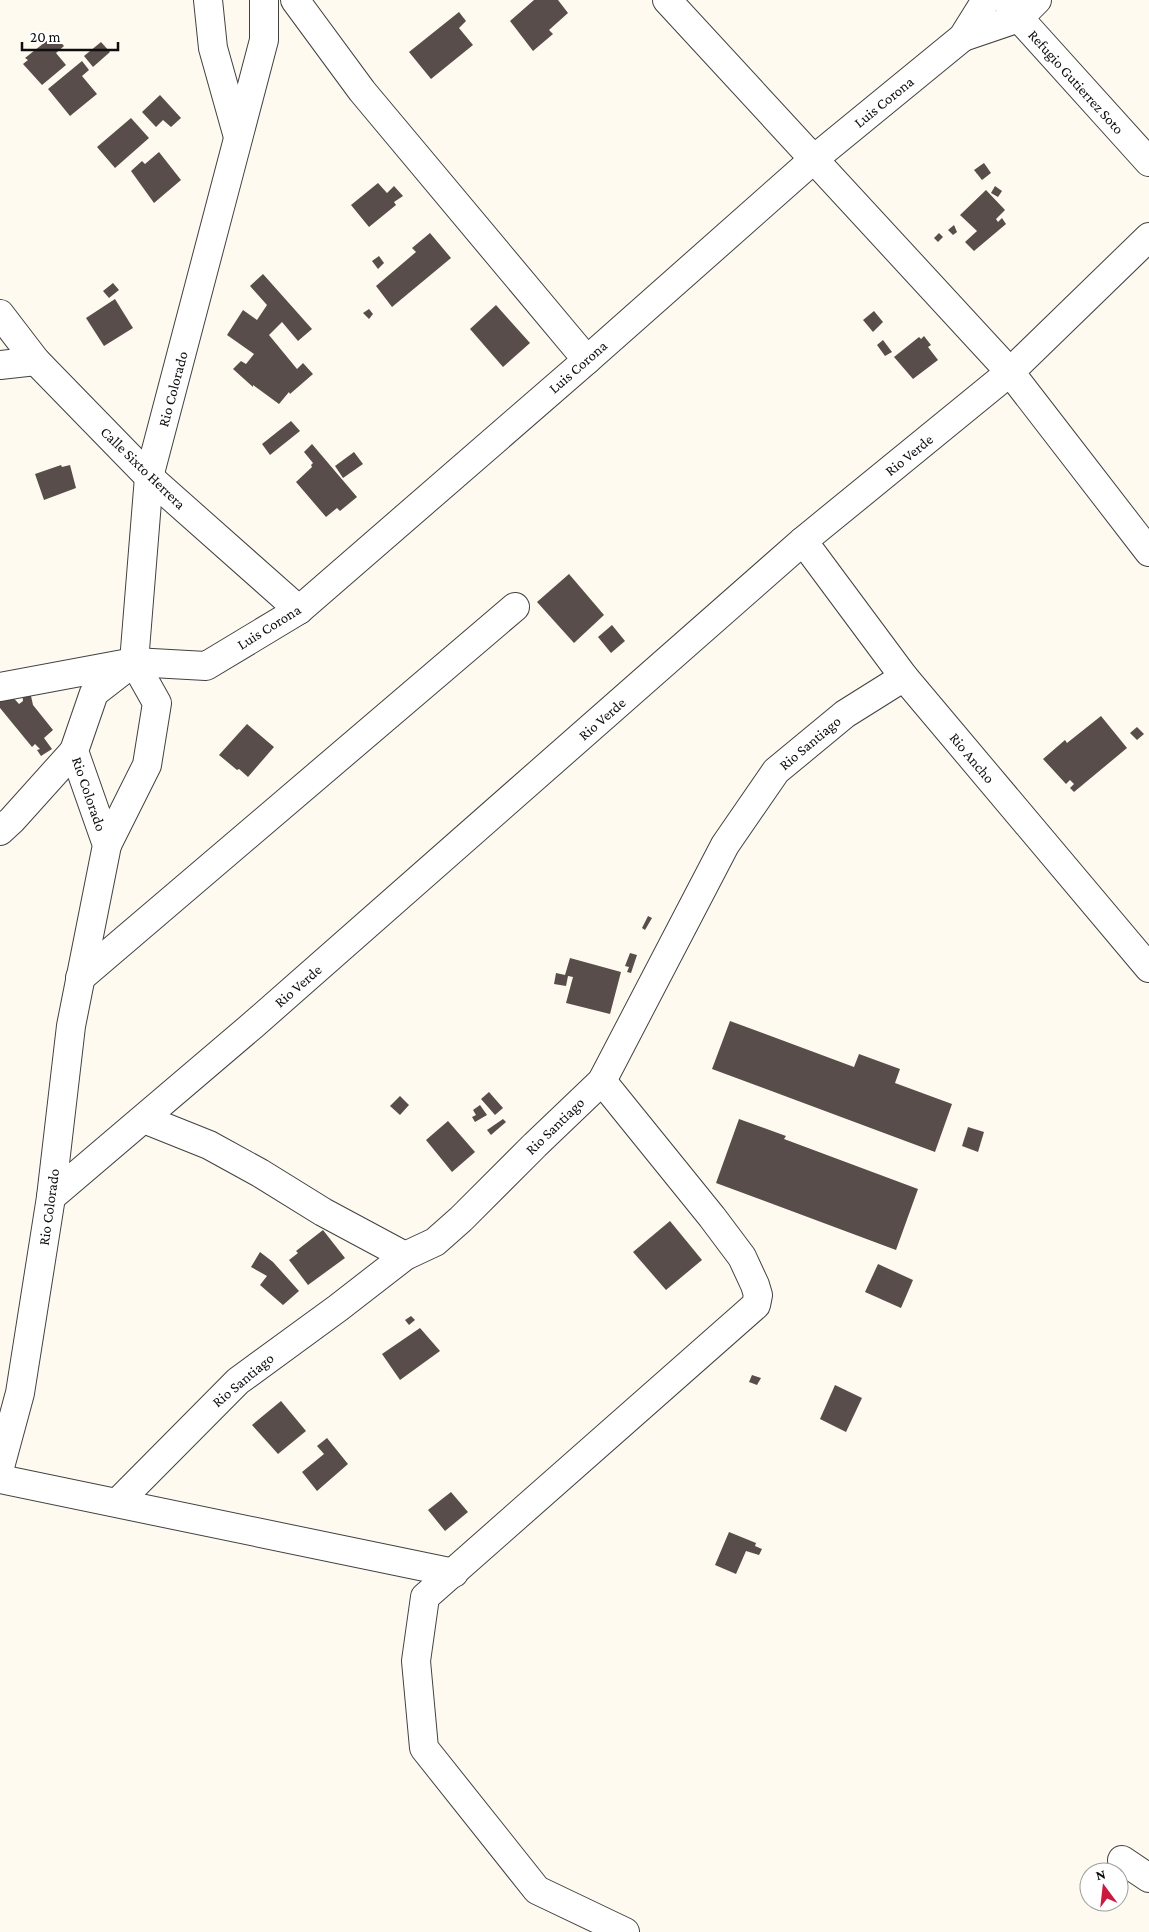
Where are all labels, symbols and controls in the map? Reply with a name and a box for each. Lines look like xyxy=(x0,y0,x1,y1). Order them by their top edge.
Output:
scale bar xyxy=(22,20,119,52)
street label: Refugio Gutierrez Soto xyxy=(1024,27,1127,138)
text: 20 m xyxy=(30,29,61,45)
street label: Luis Corona xyxy=(851,73,917,131)
street label: Luis Corona xyxy=(546,337,610,397)
street label: Rio Colorado xyxy=(155,350,191,428)
street label: Calle Sixto Herrera xyxy=(97,424,189,512)
street label: Rio Verde xyxy=(882,431,936,479)
street label: Luis Corona xyxy=(234,601,304,653)
street label: Rio Verde xyxy=(575,694,629,744)
street label: Rio Santiago xyxy=(776,713,844,774)
street label: Rio Ancho xyxy=(946,730,998,786)
street label: Rio Colorado xyxy=(69,755,109,833)
street label: Rio Verde xyxy=(271,961,325,1011)
street label: Rio Santiago xyxy=(522,1094,588,1159)
street label: Rio Colorado xyxy=(36,1168,62,1246)
street label: Rio Santiago xyxy=(209,1350,277,1411)
north arrow xyxy=(1079,1862,1129,1912)
text: N xyxy=(1094,1865,1108,1883)

